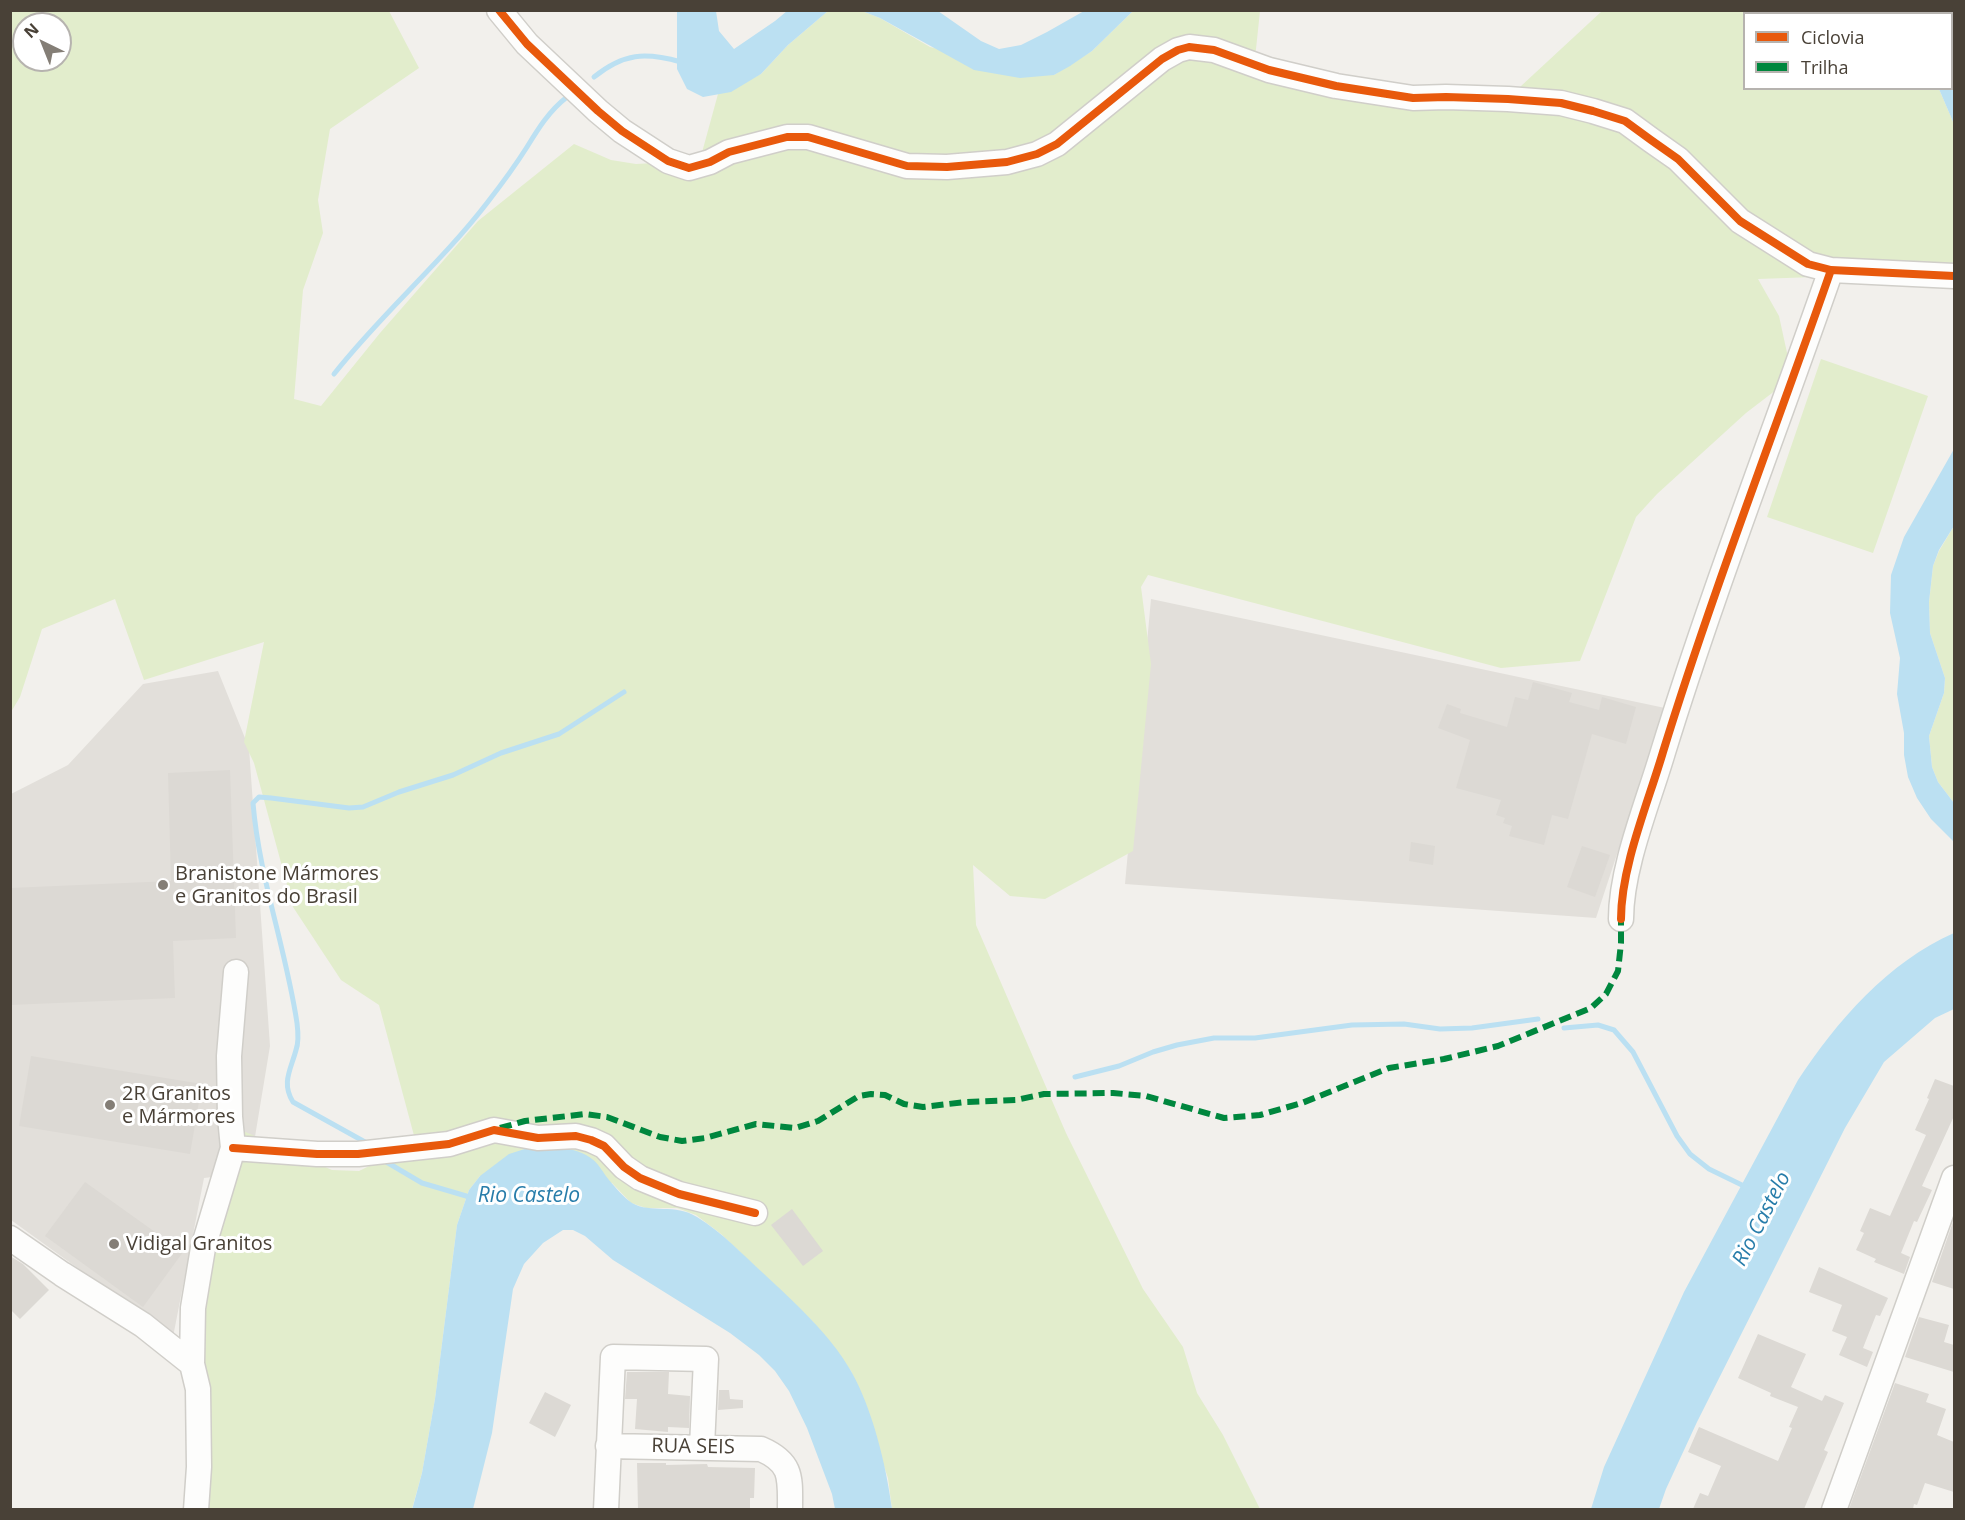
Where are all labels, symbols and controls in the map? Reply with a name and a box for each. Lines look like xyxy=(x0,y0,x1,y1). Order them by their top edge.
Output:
north arrow xyxy=(12,12,72,72)
legend xyxy=(1743,12,1953,90)
text: N xyxy=(19,18,43,43)
text: Ciclovia xyxy=(1801,25,1864,49)
text: Trilha xyxy=(1801,55,1848,79)
place label: Branistone Mármores e Granitos do Brasil xyxy=(175,862,379,909)
marker: Branistone Mármores e Granitos do Brasil xyxy=(156,878,170,892)
place label: 2R Granitos e Mármores xyxy=(122,1082,235,1129)
marker: 2R Granitos e Mármores xyxy=(103,1098,117,1112)
water label: Rio Castelo xyxy=(1728,1168,1796,1270)
water label: Rio Castelo xyxy=(478,1183,580,1209)
place label: Vidigal Granitos xyxy=(126,1232,272,1256)
marker: Vidigal Granitos xyxy=(107,1237,121,1251)
street label: RUA SEIS xyxy=(651,1434,735,1460)

